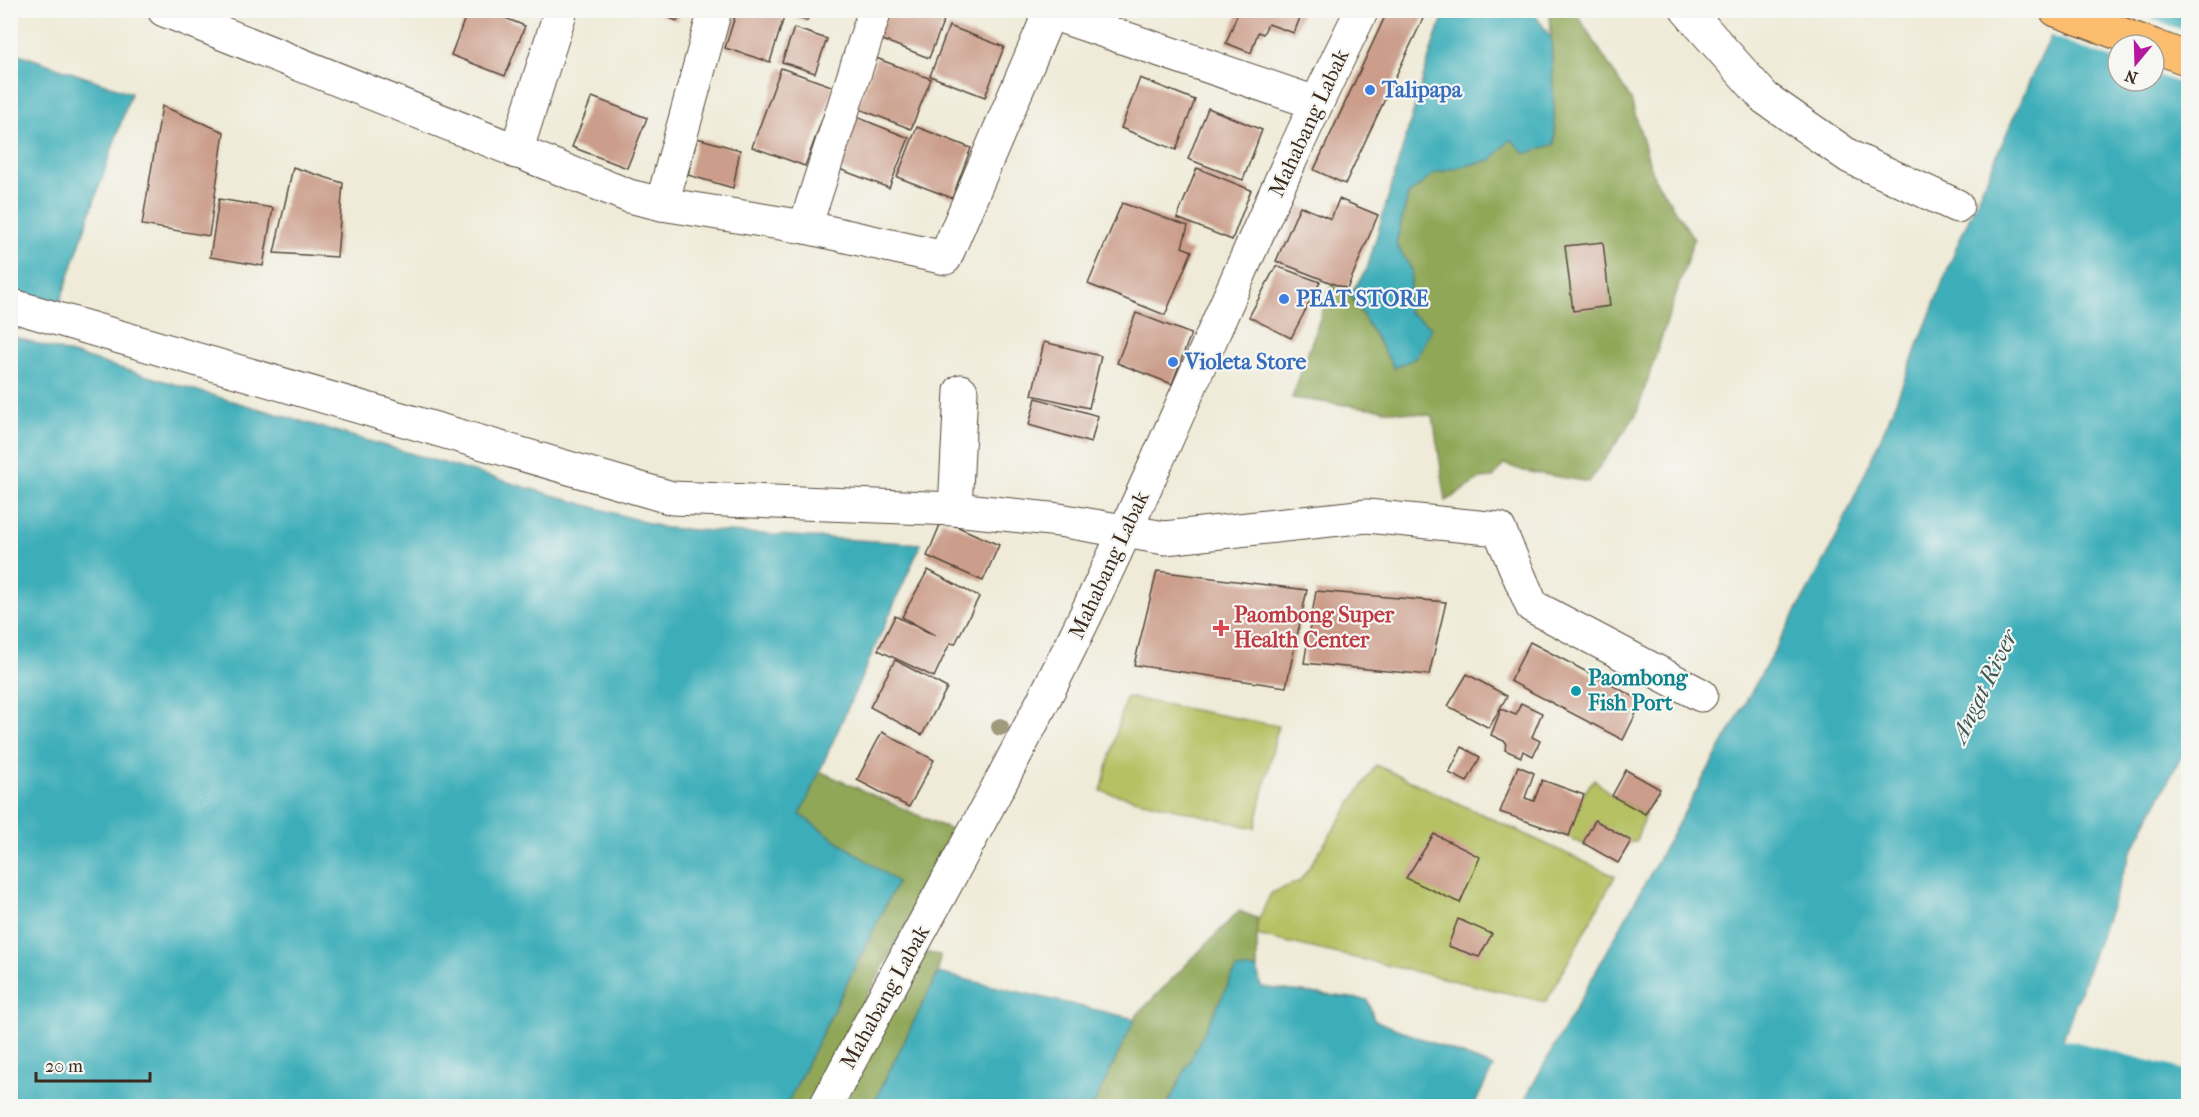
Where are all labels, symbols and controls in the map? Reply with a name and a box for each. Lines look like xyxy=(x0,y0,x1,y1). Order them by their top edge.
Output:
north arrow xyxy=(2106,33,2166,93)
street label: Mahabang Labak xyxy=(1263,44,1355,201)
text: N xyxy=(2122,65,2140,88)
place label: Talipapa xyxy=(1381,77,1463,103)
marker: Talipapa xyxy=(1363,83,1377,97)
place label: PEAT STORE xyxy=(1296,286,1429,312)
marker: PEAT STORE xyxy=(1277,292,1291,306)
place label: Violeta Store xyxy=(1184,349,1307,375)
marker: Violeta Store xyxy=(1166,355,1180,369)
street label: Mahabang Labak xyxy=(1063,486,1155,643)
place label: Paombong Super Health Center xyxy=(1234,602,1395,653)
marker: Paombong Super Health Center xyxy=(1212,619,1230,637)
water label: Angat River xyxy=(1943,623,2024,749)
place label: Paombong Fish Port xyxy=(1587,665,1689,716)
marker: Paombong Fish Port xyxy=(1569,684,1583,698)
street label: Mahabang Labak xyxy=(835,920,936,1073)
scale bar xyxy=(36,1045,150,1083)
text: 20 m xyxy=(45,1056,83,1077)

